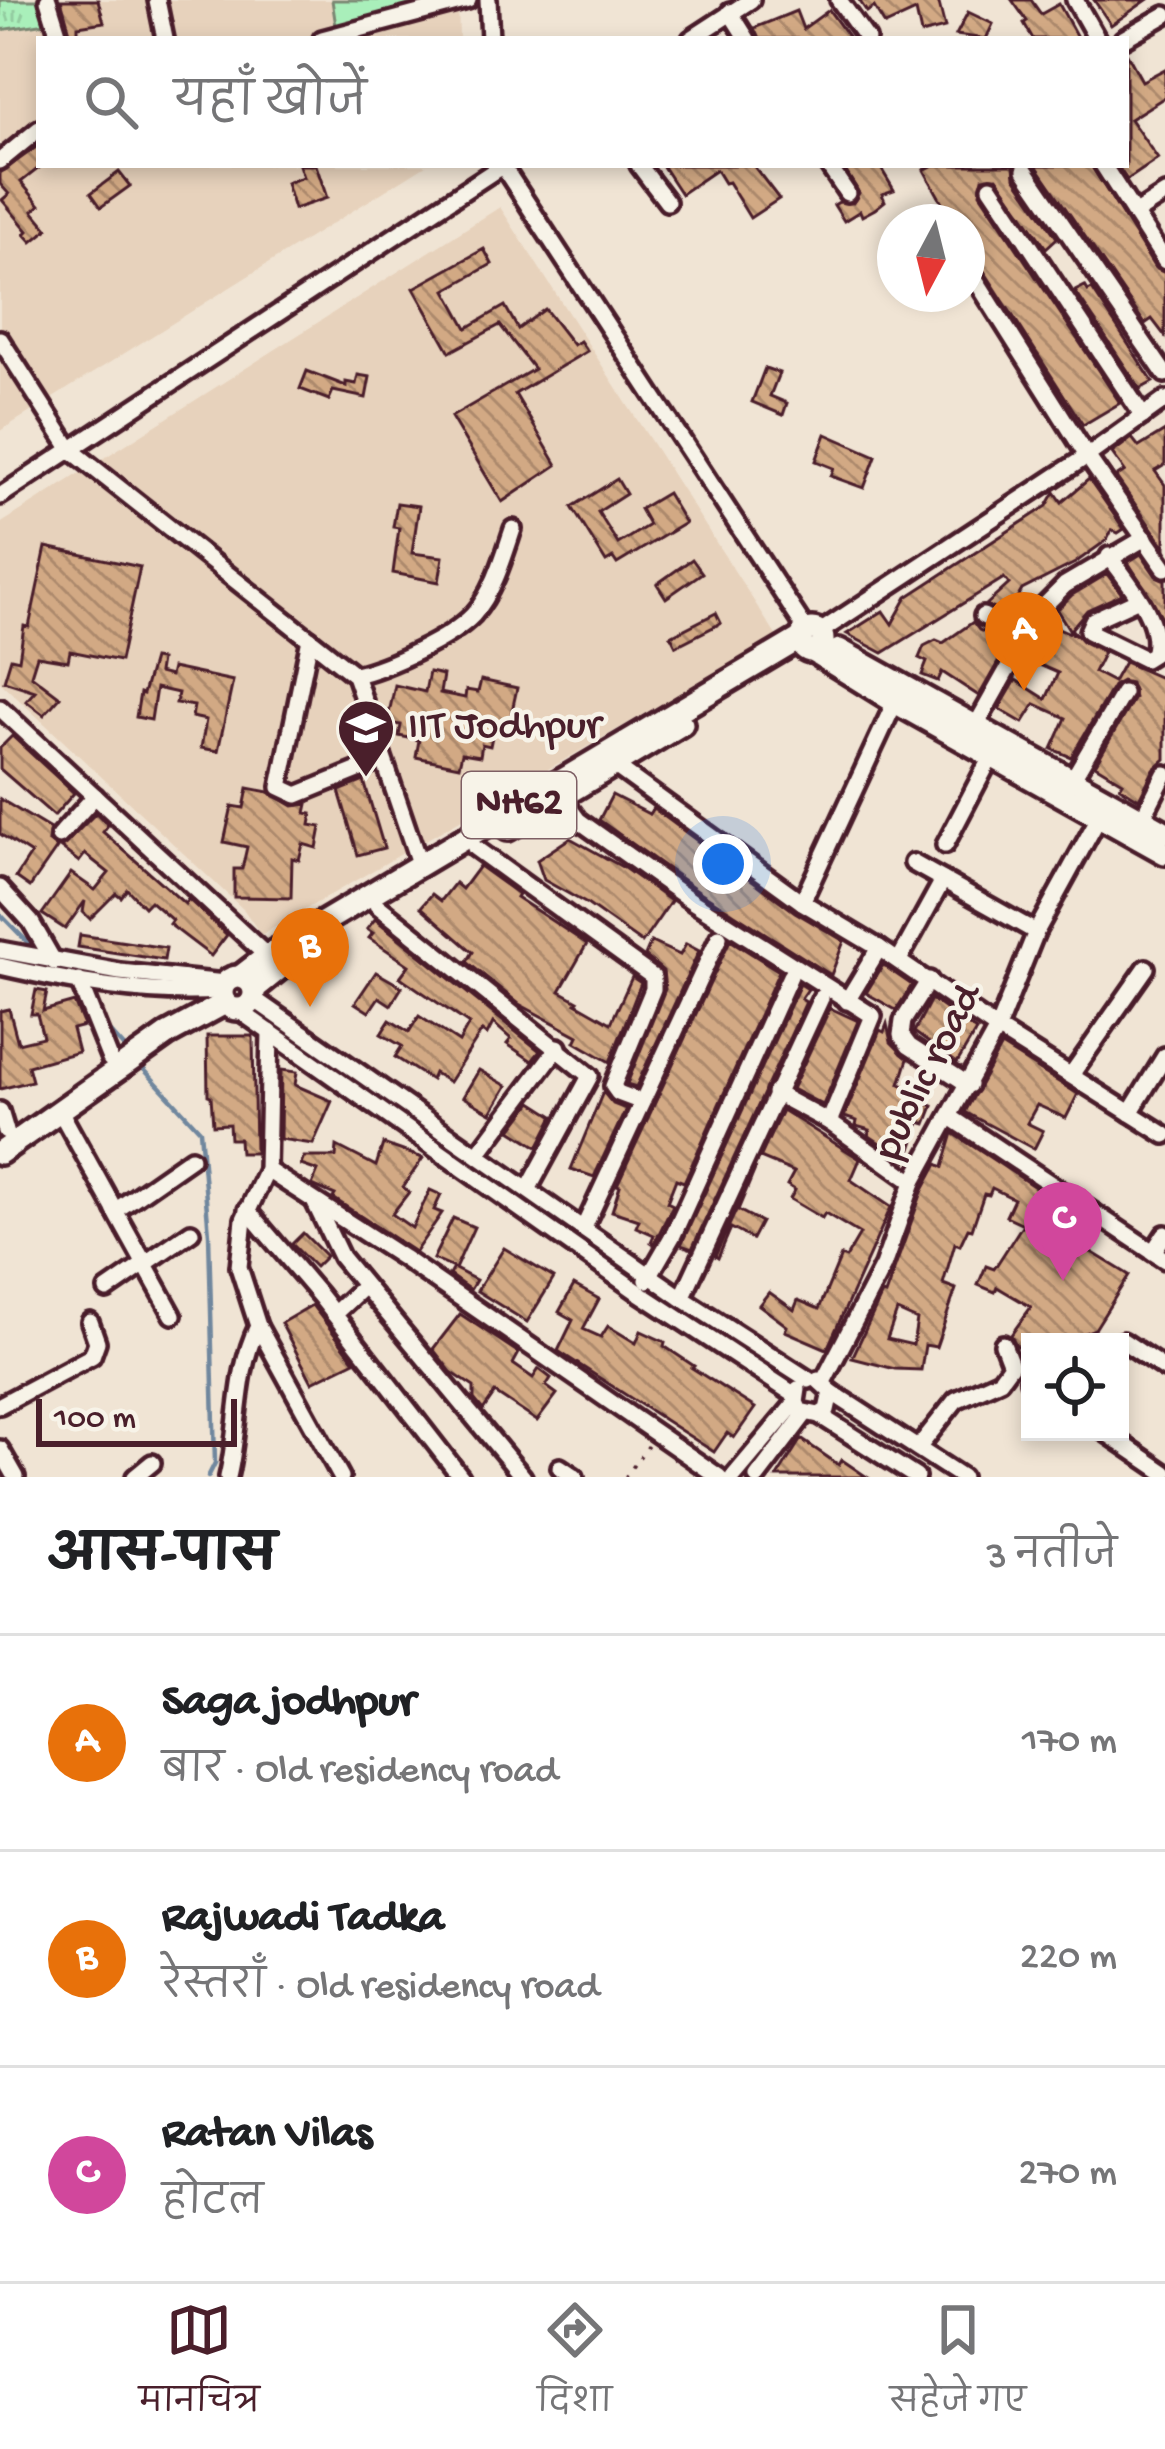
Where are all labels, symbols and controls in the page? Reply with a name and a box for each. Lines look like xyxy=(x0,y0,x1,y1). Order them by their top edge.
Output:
search box xyxy=(36,36,1129,168)
icon: search xyxy=(78,69,144,135)
text: यहाँ खोजें xyxy=(174,79,367,132)
north arrow xyxy=(877,204,985,312)
pin: A xyxy=(985,592,1063,691)
school or university icon: IIT Jodhpur xyxy=(335,697,397,779)
place label: IIT Jodhpur xyxy=(408,704,604,753)
road number: NH62 xyxy=(462,772,576,838)
your location xyxy=(693,834,753,894)
pin: B xyxy=(271,908,349,1007)
street label: public road xyxy=(865,974,996,1170)
pin: C xyxy=(1024,1182,1102,1281)
map controls xyxy=(1021,1333,1129,1441)
button: locate xyxy=(1021,1333,1129,1441)
scale bar xyxy=(36,1393,237,1446)
text: 100 m xyxy=(54,1401,136,1439)
text: आस-पास xyxy=(48,1530,277,1590)
text: 3 नतीजे xyxy=(986,1536,1117,1582)
text: Saga jodhpur xyxy=(162,1677,415,1730)
text: A xyxy=(75,1720,99,1766)
text: 170 m xyxy=(1022,1720,1117,1766)
text: बार · Old residency road xyxy=(162,1750,558,1796)
text: Rajwadi Tadka xyxy=(162,1893,444,1946)
text: B xyxy=(77,1936,97,1982)
text: 220 m xyxy=(1020,1936,1117,1982)
text: रेस्तराँ · Old residency road xyxy=(162,1966,599,2012)
text: Ratan Vilas xyxy=(162,2109,372,2162)
text: C xyxy=(76,2152,98,2198)
text: 270 m xyxy=(1019,2152,1117,2198)
text: होटल xyxy=(162,2182,264,2228)
tab: मानचित्र xyxy=(139,2297,260,2436)
tab: दिशा xyxy=(537,2297,612,2436)
tab: सहेजे गए xyxy=(890,2297,1026,2436)

